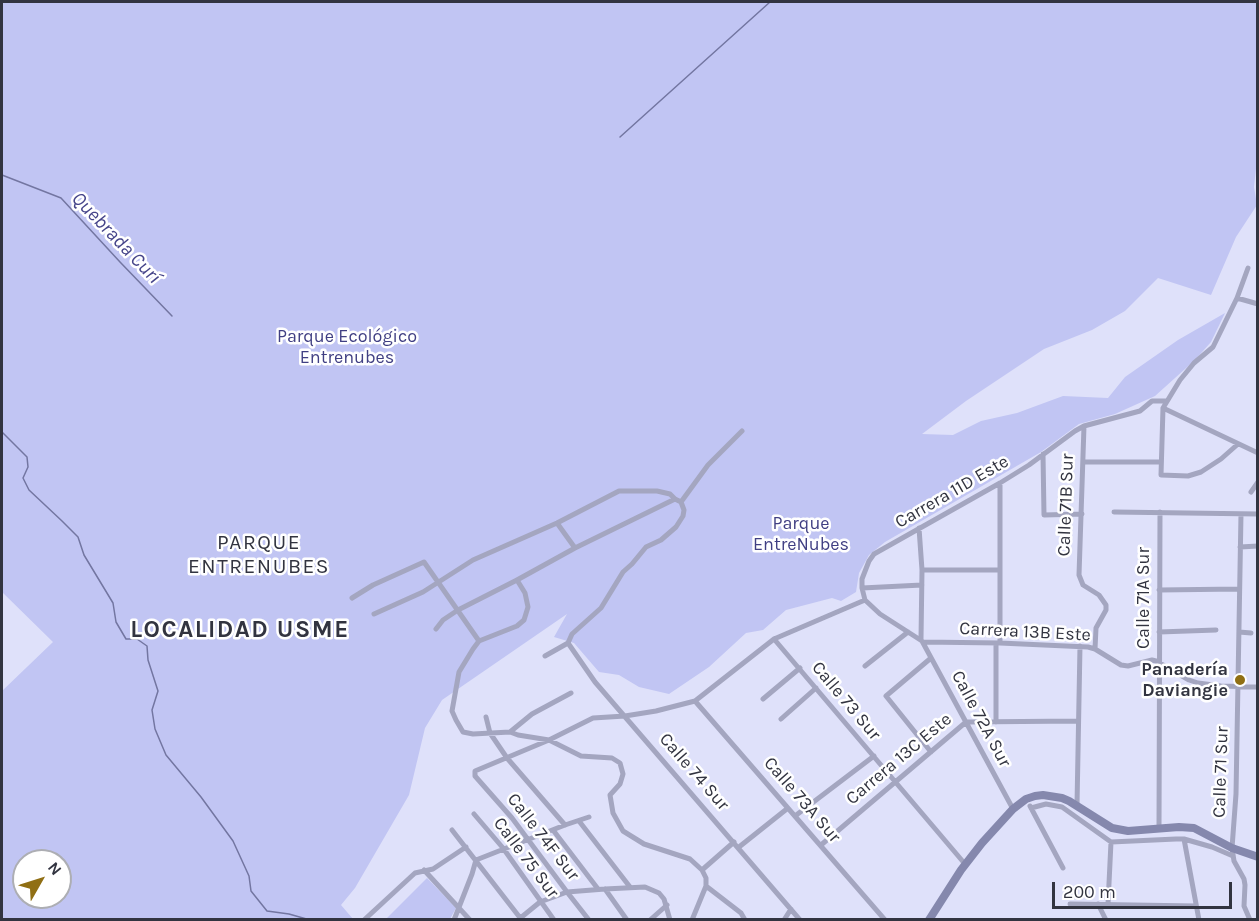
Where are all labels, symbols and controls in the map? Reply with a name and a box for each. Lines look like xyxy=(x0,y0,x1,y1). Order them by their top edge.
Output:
water label: Quebrada Curí xyxy=(66,187,166,289)
park label: Parque Ecológico Entrenubes xyxy=(277,326,417,368)
street label: Carrera 11D Este xyxy=(891,451,1013,533)
street label: Calle 71B Sur xyxy=(1053,453,1079,557)
park label: Parque EntreNubes xyxy=(753,513,849,556)
district label: PARQUE ENTRENUBES xyxy=(188,530,330,580)
street label: Calle 71A Sur xyxy=(1133,547,1155,649)
district label: LOCALIDAD USME xyxy=(130,616,350,644)
street label: Carrera 13B Este xyxy=(959,618,1091,646)
street label: Calle 73 Sur xyxy=(807,657,885,745)
place label: Panadería Daviangie xyxy=(1141,659,1228,702)
street label: Calle 72A Sur xyxy=(947,667,1015,771)
marker: Panadería Daviangie xyxy=(1233,673,1247,687)
street label: Carrera 13C Este xyxy=(842,709,956,809)
street label: Calle 71 Sur xyxy=(1209,726,1233,818)
street label: Calle 74 Sur xyxy=(654,729,734,815)
street label: Calle 73A Sur xyxy=(759,753,845,847)
street label: Calle 74F Sur xyxy=(502,789,584,885)
street label: Calle 75 Sur xyxy=(489,813,563,903)
north arrow xyxy=(12,849,72,909)
text: N xyxy=(44,858,66,879)
scale bar xyxy=(1055,870,1235,908)
text: 200 m xyxy=(1063,881,1116,903)

